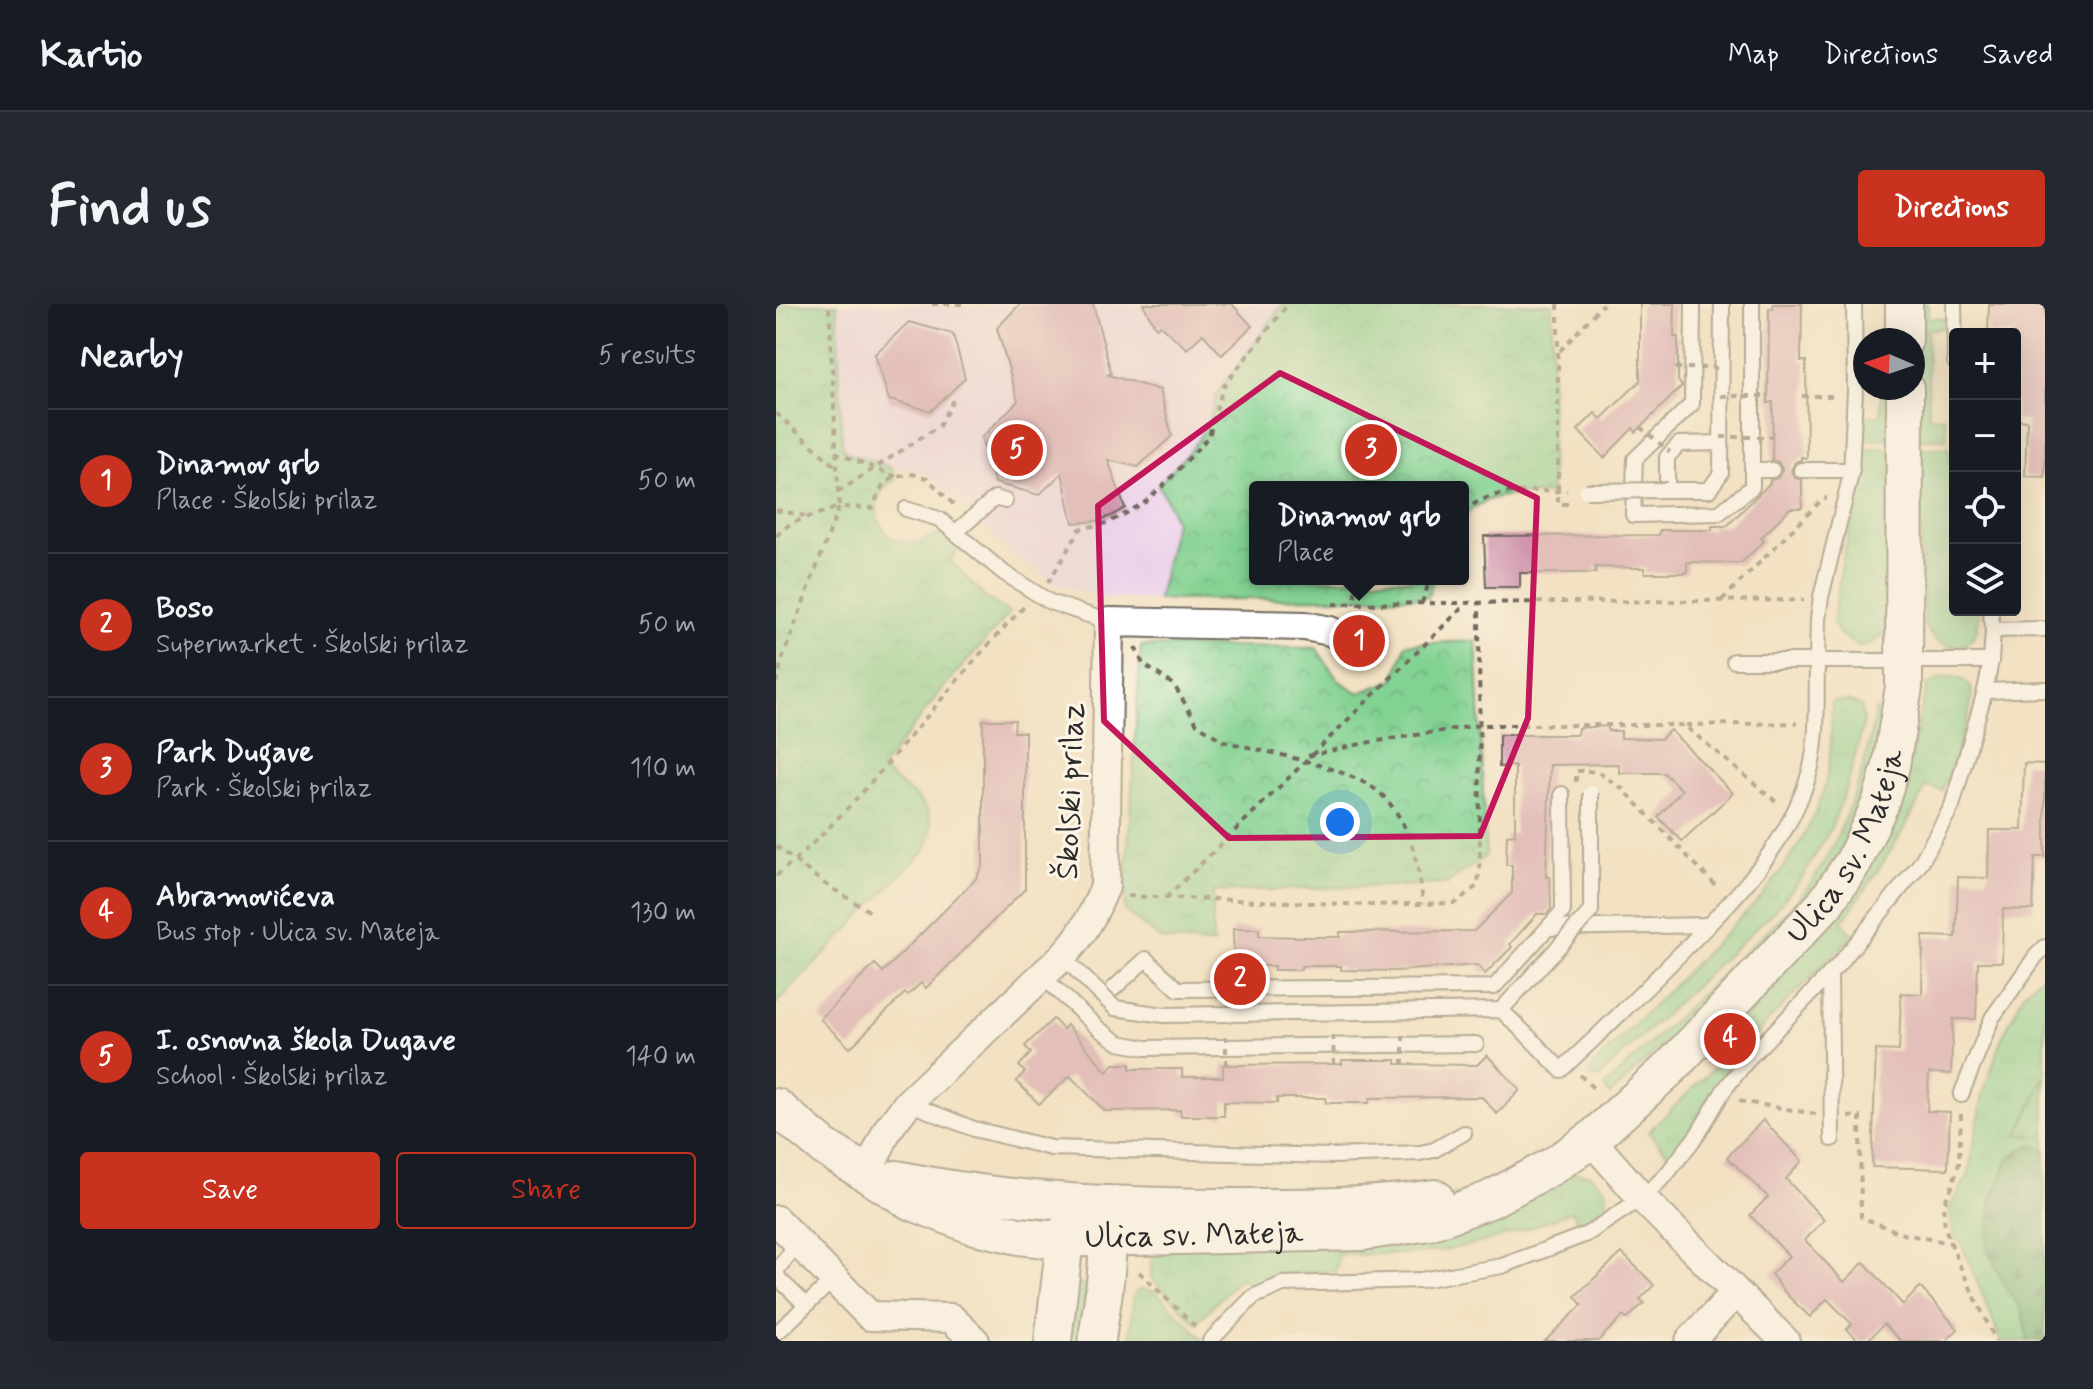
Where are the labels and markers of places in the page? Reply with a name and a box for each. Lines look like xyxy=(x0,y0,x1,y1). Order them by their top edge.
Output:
pin: 5 xyxy=(991,420,1043,480)
pin: 3 xyxy=(1345,420,1397,480)
pin: 1 xyxy=(1333,611,1385,671)
pin: 2 xyxy=(1214,949,1266,1009)
pin: 4 xyxy=(1704,1009,1756,1069)

